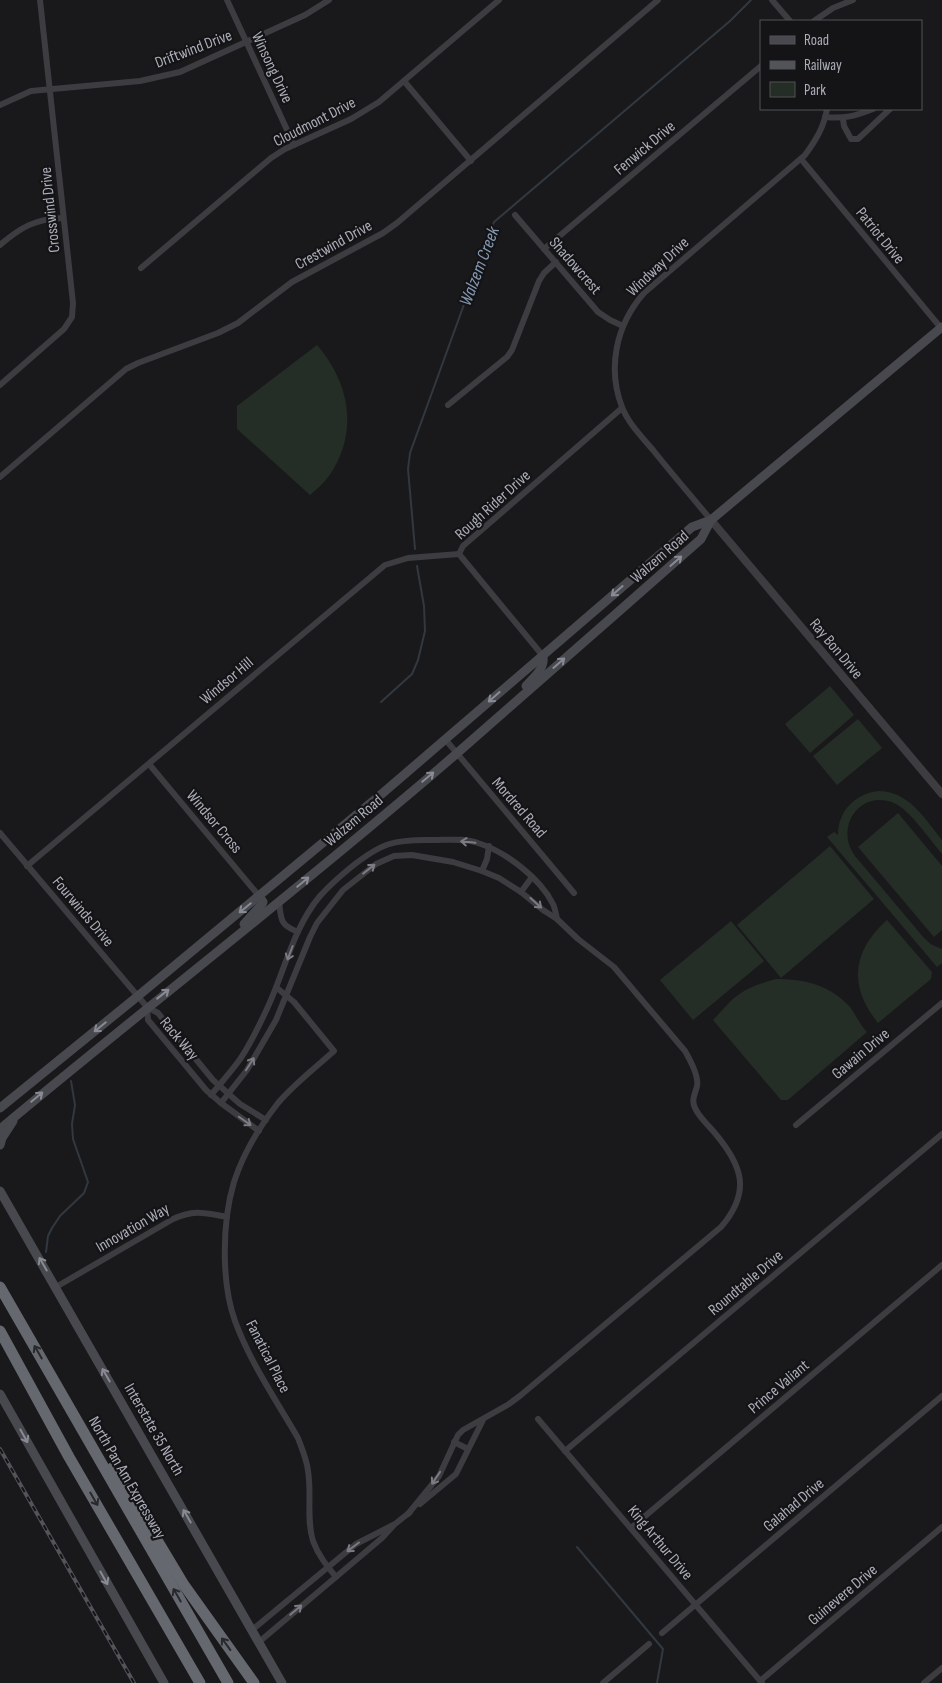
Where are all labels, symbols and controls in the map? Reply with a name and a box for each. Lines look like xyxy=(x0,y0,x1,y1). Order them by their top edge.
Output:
legend xyxy=(760,20,922,110)
street label: Driftwind Drive xyxy=(152,26,235,73)
street label: Winsong Drive xyxy=(247,29,296,106)
text: Road xyxy=(804,31,829,50)
text: Railway xyxy=(804,56,842,75)
text: Park xyxy=(804,81,826,100)
street label: Cloudmont Drive xyxy=(270,93,359,151)
street label: Fenwick Drive xyxy=(610,117,679,179)
street label: Crosswind Drive xyxy=(37,166,64,254)
street label: Patriot Drive xyxy=(851,204,908,268)
street label: Crestwind Drive xyxy=(292,216,376,274)
water label: Walzem Creek xyxy=(455,222,505,309)
street label: Shadowcrest xyxy=(545,233,605,299)
street label: Windway Drive xyxy=(623,233,693,301)
street label: Rough Rider Drive xyxy=(451,466,535,544)
street label: Walzem Road xyxy=(627,527,693,587)
one-way arrow xyxy=(669,556,682,567)
one-way arrow xyxy=(611,585,624,597)
street label: Ray Bon Drive xyxy=(805,615,867,683)
street label: Windsor Hill xyxy=(197,653,257,709)
one-way arrow xyxy=(552,658,565,669)
one-way arrow xyxy=(488,691,501,703)
one-way arrow xyxy=(421,772,434,783)
street label: Mordred Road xyxy=(487,774,550,842)
street label: Windsor Cross xyxy=(182,787,246,858)
street label: Walzem Road xyxy=(321,791,387,851)
one-way arrow xyxy=(461,837,477,846)
one-way arrow xyxy=(362,864,376,874)
street label: Fourwinds Drive xyxy=(48,873,118,951)
one-way arrow xyxy=(297,876,310,887)
one-way arrow xyxy=(529,897,542,909)
one-way arrow xyxy=(239,903,252,914)
one-way arrow xyxy=(285,945,294,960)
one-way arrow xyxy=(156,989,169,1000)
street label: Rack Way xyxy=(155,1013,202,1064)
one-way arrow xyxy=(94,1021,107,1032)
street label: Gawain Drive xyxy=(828,1025,894,1084)
one-way arrow xyxy=(246,1058,256,1072)
one-way arrow xyxy=(31,1092,44,1103)
one-way arrow xyxy=(238,1116,252,1126)
street label: Innovation Way xyxy=(93,1200,173,1257)
street label: Roundtable Drive xyxy=(705,1246,787,1320)
one-way arrow xyxy=(37,1258,47,1272)
street label: Fanatical Place xyxy=(241,1317,294,1396)
one-way arrow xyxy=(32,1346,42,1360)
street label: Prince Valiant xyxy=(745,1356,813,1418)
one-way arrow xyxy=(101,1368,111,1382)
street label: Interstate 35 North xyxy=(120,1380,188,1479)
street label: North Pan Am Expressway xyxy=(84,1413,169,1542)
one-way arrow xyxy=(19,1429,29,1444)
one-way arrow xyxy=(431,1471,441,1485)
street label: Galahad Drive xyxy=(760,1474,828,1536)
one-way arrow xyxy=(89,1491,99,1505)
street label: King Arthur Drive xyxy=(623,1502,697,1584)
one-way arrow xyxy=(182,1509,192,1523)
one-way arrow xyxy=(346,1541,359,1552)
street label: Guinevere Drive xyxy=(804,1561,881,1630)
one-way arrow xyxy=(100,1570,109,1585)
one-way arrow xyxy=(172,1589,182,1603)
one-way arrow xyxy=(290,1605,303,1616)
one-way arrow xyxy=(220,1638,231,1651)

